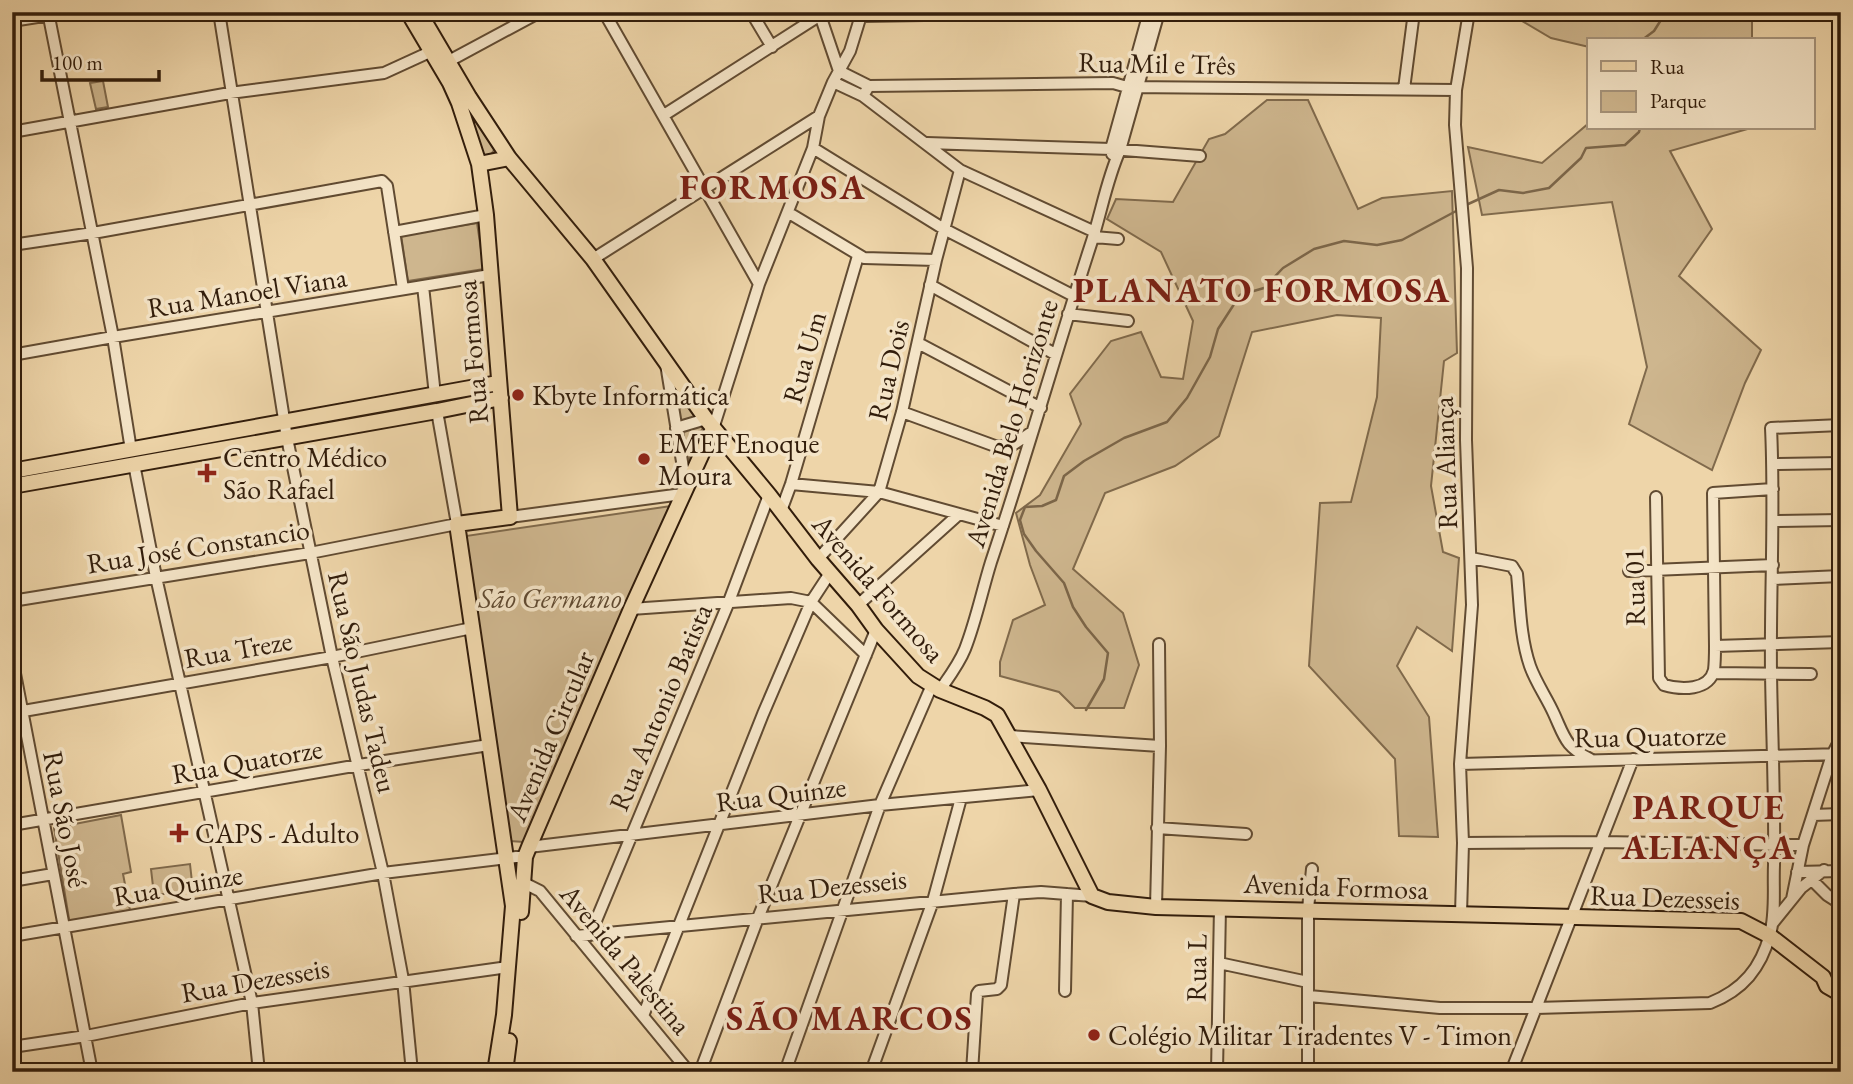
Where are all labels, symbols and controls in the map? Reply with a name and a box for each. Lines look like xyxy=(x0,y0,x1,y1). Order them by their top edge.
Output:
scale bar xyxy=(42,38,159,82)
legend xyxy=(1587,38,1814,130)
street label: Rua Mil e Três xyxy=(1078,44,1236,82)
text: 100 m xyxy=(52,49,103,76)
text: Rua xyxy=(1650,53,1685,80)
text: Parque xyxy=(1650,87,1706,114)
district label: FORMOSA xyxy=(679,164,867,209)
street label: Rua Manoel Viana xyxy=(145,258,350,326)
district label: PLANATO FORMOSA xyxy=(1073,267,1451,312)
street label: Rua Formosa xyxy=(448,278,496,425)
street label: Avenida Belo Horizonte xyxy=(956,294,1066,552)
street label: Rua Um xyxy=(774,307,834,407)
street label: Rua Dois xyxy=(859,316,917,424)
place label: Kbyte Informática xyxy=(532,377,730,413)
marker: Kbyte Informática xyxy=(510,387,526,403)
street label: Rua Aliança xyxy=(1425,395,1465,530)
place label: EMEF Enoque Moura xyxy=(658,425,820,493)
place label: Centro Médico São Rafael xyxy=(223,439,387,507)
marker: EMEF Enoque Moura xyxy=(636,451,652,467)
marker: Centro Médico São Rafael xyxy=(197,463,217,483)
street label: Avenida Formosa xyxy=(804,506,954,670)
street label: Rua José Constancio xyxy=(84,511,312,581)
street label: Rua 01 xyxy=(1615,548,1653,626)
street label: Rua São Judas Tadeu xyxy=(320,568,406,797)
park label: São Germano xyxy=(477,580,622,616)
street label: Rua Antonio Batista xyxy=(600,597,720,816)
street label: Rua Treze xyxy=(181,622,295,676)
street label: Avenida Circular xyxy=(497,645,602,828)
street label: Rua Quatorze xyxy=(1574,717,1727,755)
street label: Rua Quatorze xyxy=(169,730,325,792)
street label: Rua São José xyxy=(35,748,97,890)
street label: Rua Quinze xyxy=(714,768,848,820)
district label: PARQUE ALIANÇA xyxy=(1621,784,1796,869)
place label: CAPS - Adulto xyxy=(195,815,359,851)
marker: CAPS - Adulto xyxy=(169,823,189,843)
street label: Rua Quinze xyxy=(111,856,246,914)
street label: Rua Dezesseis xyxy=(756,860,908,912)
street label: Avenida Formosa xyxy=(1242,865,1430,907)
street label: Avenida Palestina xyxy=(552,875,700,1042)
street label: Rua Dezesseis xyxy=(1589,876,1741,918)
street label: Rua L xyxy=(1177,933,1215,1002)
street label: Rua Dezesseis xyxy=(178,949,332,1011)
district label: SÃO MARCOS xyxy=(726,995,974,1040)
place label: Colégio Militar Tiradentes V - Timon xyxy=(1108,1017,1512,1053)
marker: Colégio Militar Tiradentes V - Timon xyxy=(1086,1027,1102,1043)

